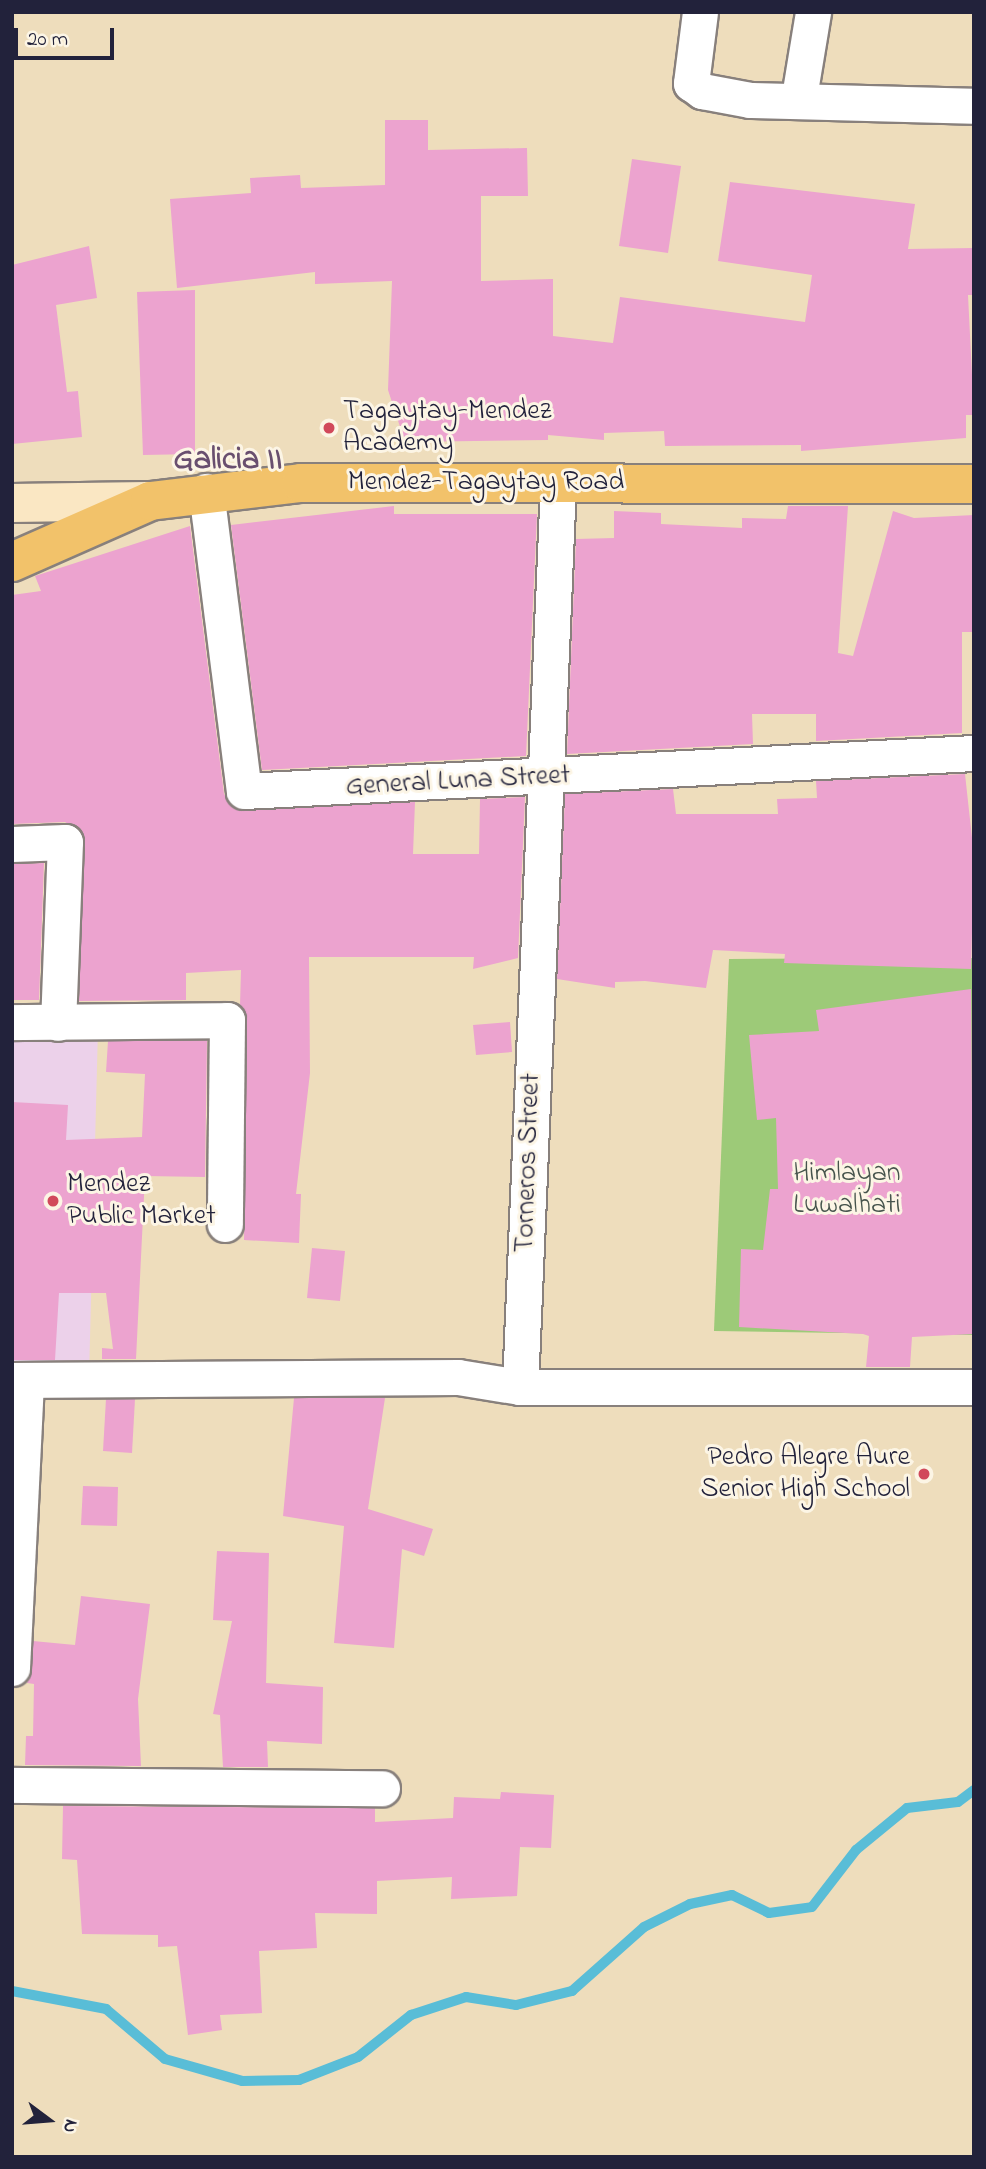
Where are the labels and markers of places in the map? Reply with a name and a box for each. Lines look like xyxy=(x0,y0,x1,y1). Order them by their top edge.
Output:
place label: Tagaytay-Mendez Academy xyxy=(343,395,551,461)
marker: Tagaytay-Mendez Academy xyxy=(321,420,337,436)
place label: Mendez Public Market xyxy=(67,1168,216,1234)
marker: Mendez Public Market xyxy=(45,1193,61,1209)
place label: Pedro Alegre Aure Senior High School xyxy=(701,1441,910,1507)
marker: Pedro Alegre Aure Senior High School xyxy=(916,1466,932,1482)

